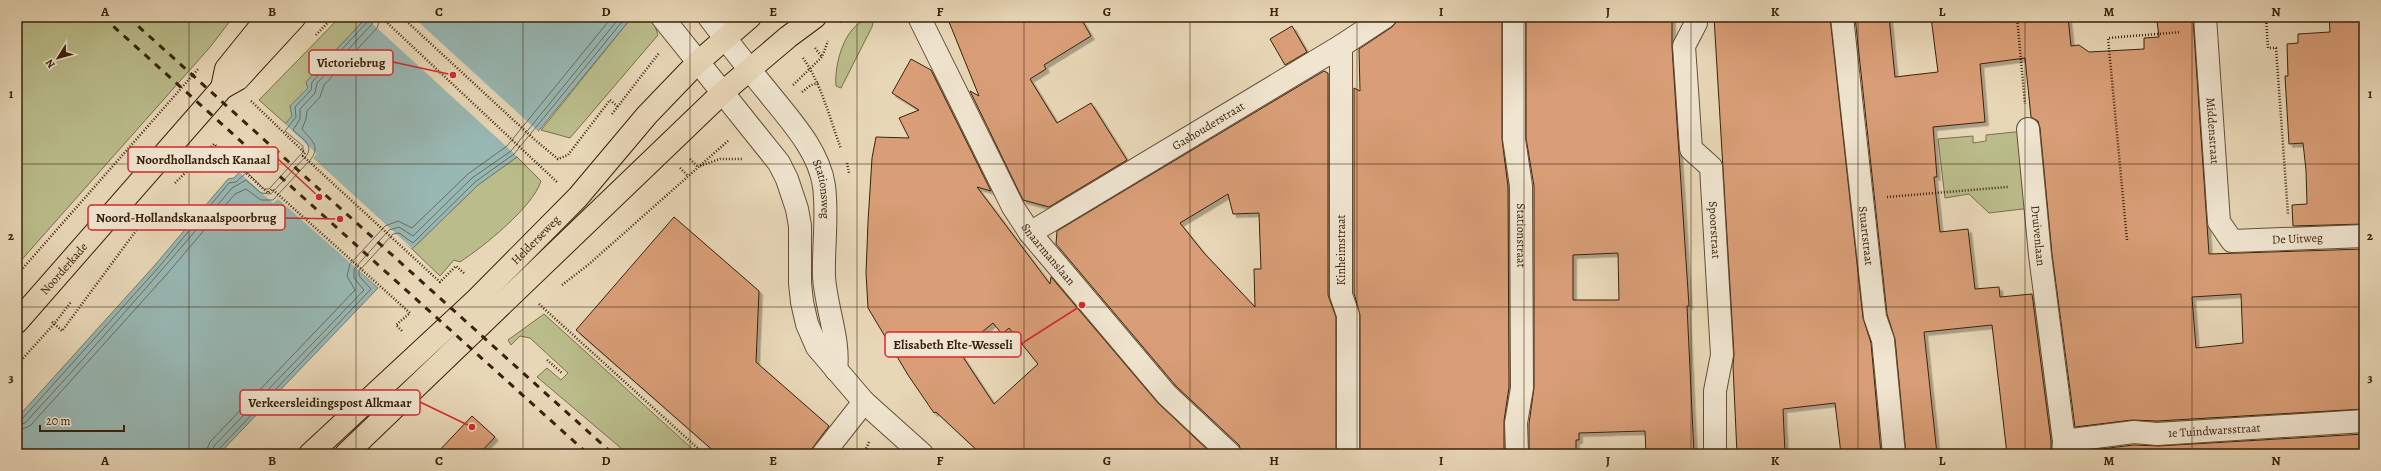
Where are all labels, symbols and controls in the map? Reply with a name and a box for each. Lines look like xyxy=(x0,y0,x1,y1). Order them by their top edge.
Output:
text: A xyxy=(100,3,110,20)
text: B xyxy=(268,3,276,20)
text: C xyxy=(435,3,443,20)
text: D xyxy=(601,3,611,20)
text: E xyxy=(769,3,777,20)
text: F xyxy=(937,3,944,20)
text: G xyxy=(1103,3,1111,20)
text: H xyxy=(1269,3,1279,20)
text: I xyxy=(1439,3,1444,20)
text: J xyxy=(1606,3,1610,20)
text: K xyxy=(1771,3,1780,20)
text: L xyxy=(1939,3,1946,20)
text: M xyxy=(2104,3,2115,20)
text: N xyxy=(2271,3,2281,20)
north arrow xyxy=(38,38,78,78)
callout: Victoriebrug xyxy=(309,50,393,75)
text: Victoriebrug xyxy=(316,54,386,71)
text: N xyxy=(42,56,59,71)
text: 1 xyxy=(9,85,14,102)
text: 1 xyxy=(2368,85,2373,102)
street label: Middenstraat xyxy=(2203,97,2223,165)
street label: Gashouderstraat xyxy=(1169,98,1248,154)
callout: Noordhollandsch Kanaal xyxy=(128,147,278,172)
text: Noordhollandsch Kanaal xyxy=(136,151,271,168)
street label: Stationsweg xyxy=(809,157,834,219)
street label: Spoorstraat xyxy=(1705,201,1724,259)
street label: Stationstraat xyxy=(1513,203,1529,268)
callout: Noord-Hollandskanaalspoorbrug xyxy=(88,205,285,230)
street label: Stuartstraat xyxy=(1855,205,1877,266)
street label: Druivenlaan xyxy=(2027,205,2049,267)
text: Noord-Hollandskanaalspoorbrug xyxy=(96,209,277,226)
street label: Helderseweg xyxy=(508,212,563,268)
street label: Kinheimstraat xyxy=(1333,214,1349,286)
street label: Snaarmanslaan xyxy=(1018,220,1079,289)
text: 2 xyxy=(8,227,15,244)
text: 2 xyxy=(2367,227,2374,244)
street label: De Uitweg xyxy=(2272,230,2323,247)
street label: Noorderkade xyxy=(37,239,91,298)
callout: Elisabeth Elte-Wesseli xyxy=(885,332,1021,357)
text: Elisabeth Elte-Wesseli xyxy=(893,336,1013,353)
text: 3 xyxy=(8,369,14,386)
text: 3 xyxy=(2367,369,2373,386)
callout: Verkeersleidingspost Alkmaar xyxy=(240,390,420,415)
text: Verkeersleidingspost Alkmaar xyxy=(247,394,412,411)
scale bar xyxy=(40,407,124,433)
text: 20 m xyxy=(46,413,70,429)
street label: 1e Tuindwarsstraat xyxy=(2167,420,2261,441)
text: A xyxy=(100,452,110,469)
text: B xyxy=(268,452,276,469)
text: C xyxy=(435,452,443,469)
text: D xyxy=(601,452,611,469)
text: E xyxy=(769,452,777,469)
text: F xyxy=(937,452,944,469)
text: G xyxy=(1103,452,1111,469)
text: H xyxy=(1269,452,1279,469)
text: I xyxy=(1439,452,1444,469)
text: J xyxy=(1606,452,1610,469)
text: K xyxy=(1771,452,1780,469)
text: L xyxy=(1939,452,1946,469)
text: M xyxy=(2104,452,2115,469)
text: N xyxy=(2271,452,2281,469)

